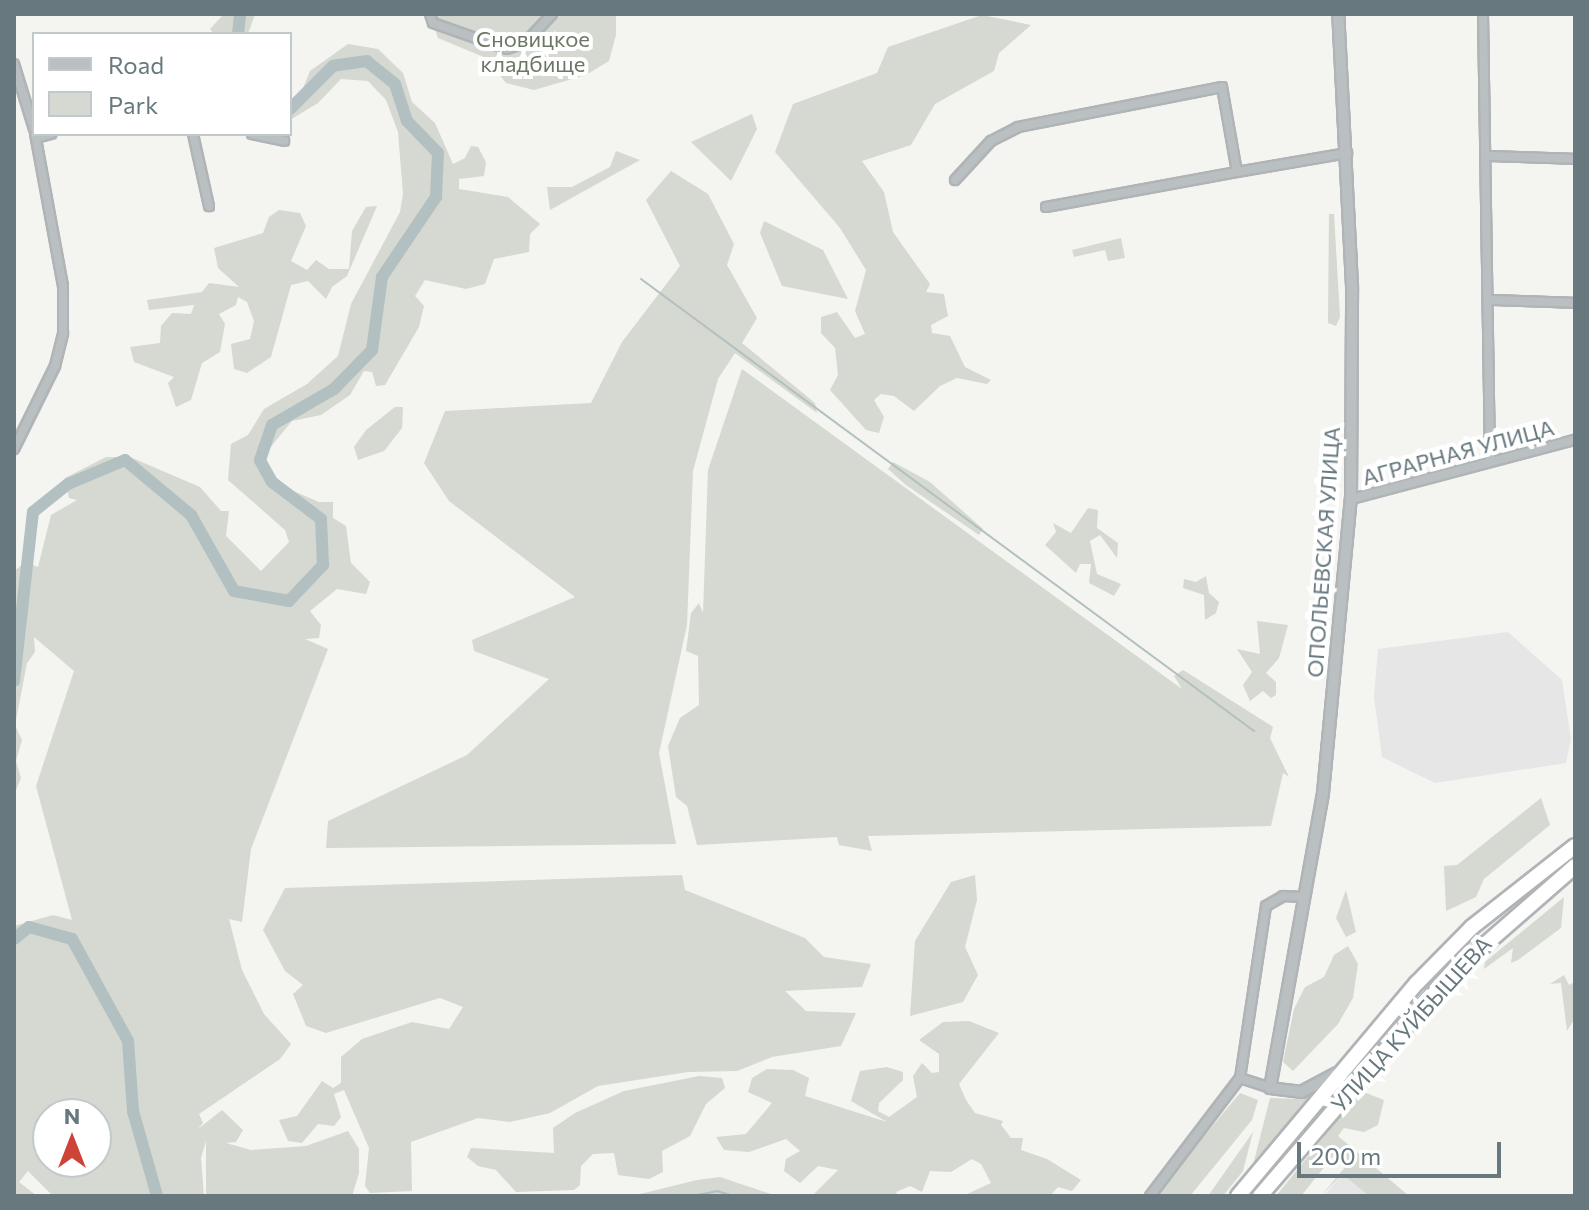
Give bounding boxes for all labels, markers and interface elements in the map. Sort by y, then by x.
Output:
park label: Сновицкое кладбище [476,25,590,76]
legend [32,32,292,136]
text: Road [108,50,164,79]
text: Park [108,90,158,119]
street label: АГРАРНАЯ УЛИЦА [1359,414,1557,490]
street label: ОПОЛЬЕВСКАЯ УЛИЦА [1301,426,1345,678]
street label: УЛИЦА КУЙБЫШЕВА [1325,931,1497,1117]
north arrow [32,1098,112,1178]
text: N [64,1102,80,1129]
scale bar [1301,1126,1505,1176]
text: 200 m [1311,1141,1381,1170]

